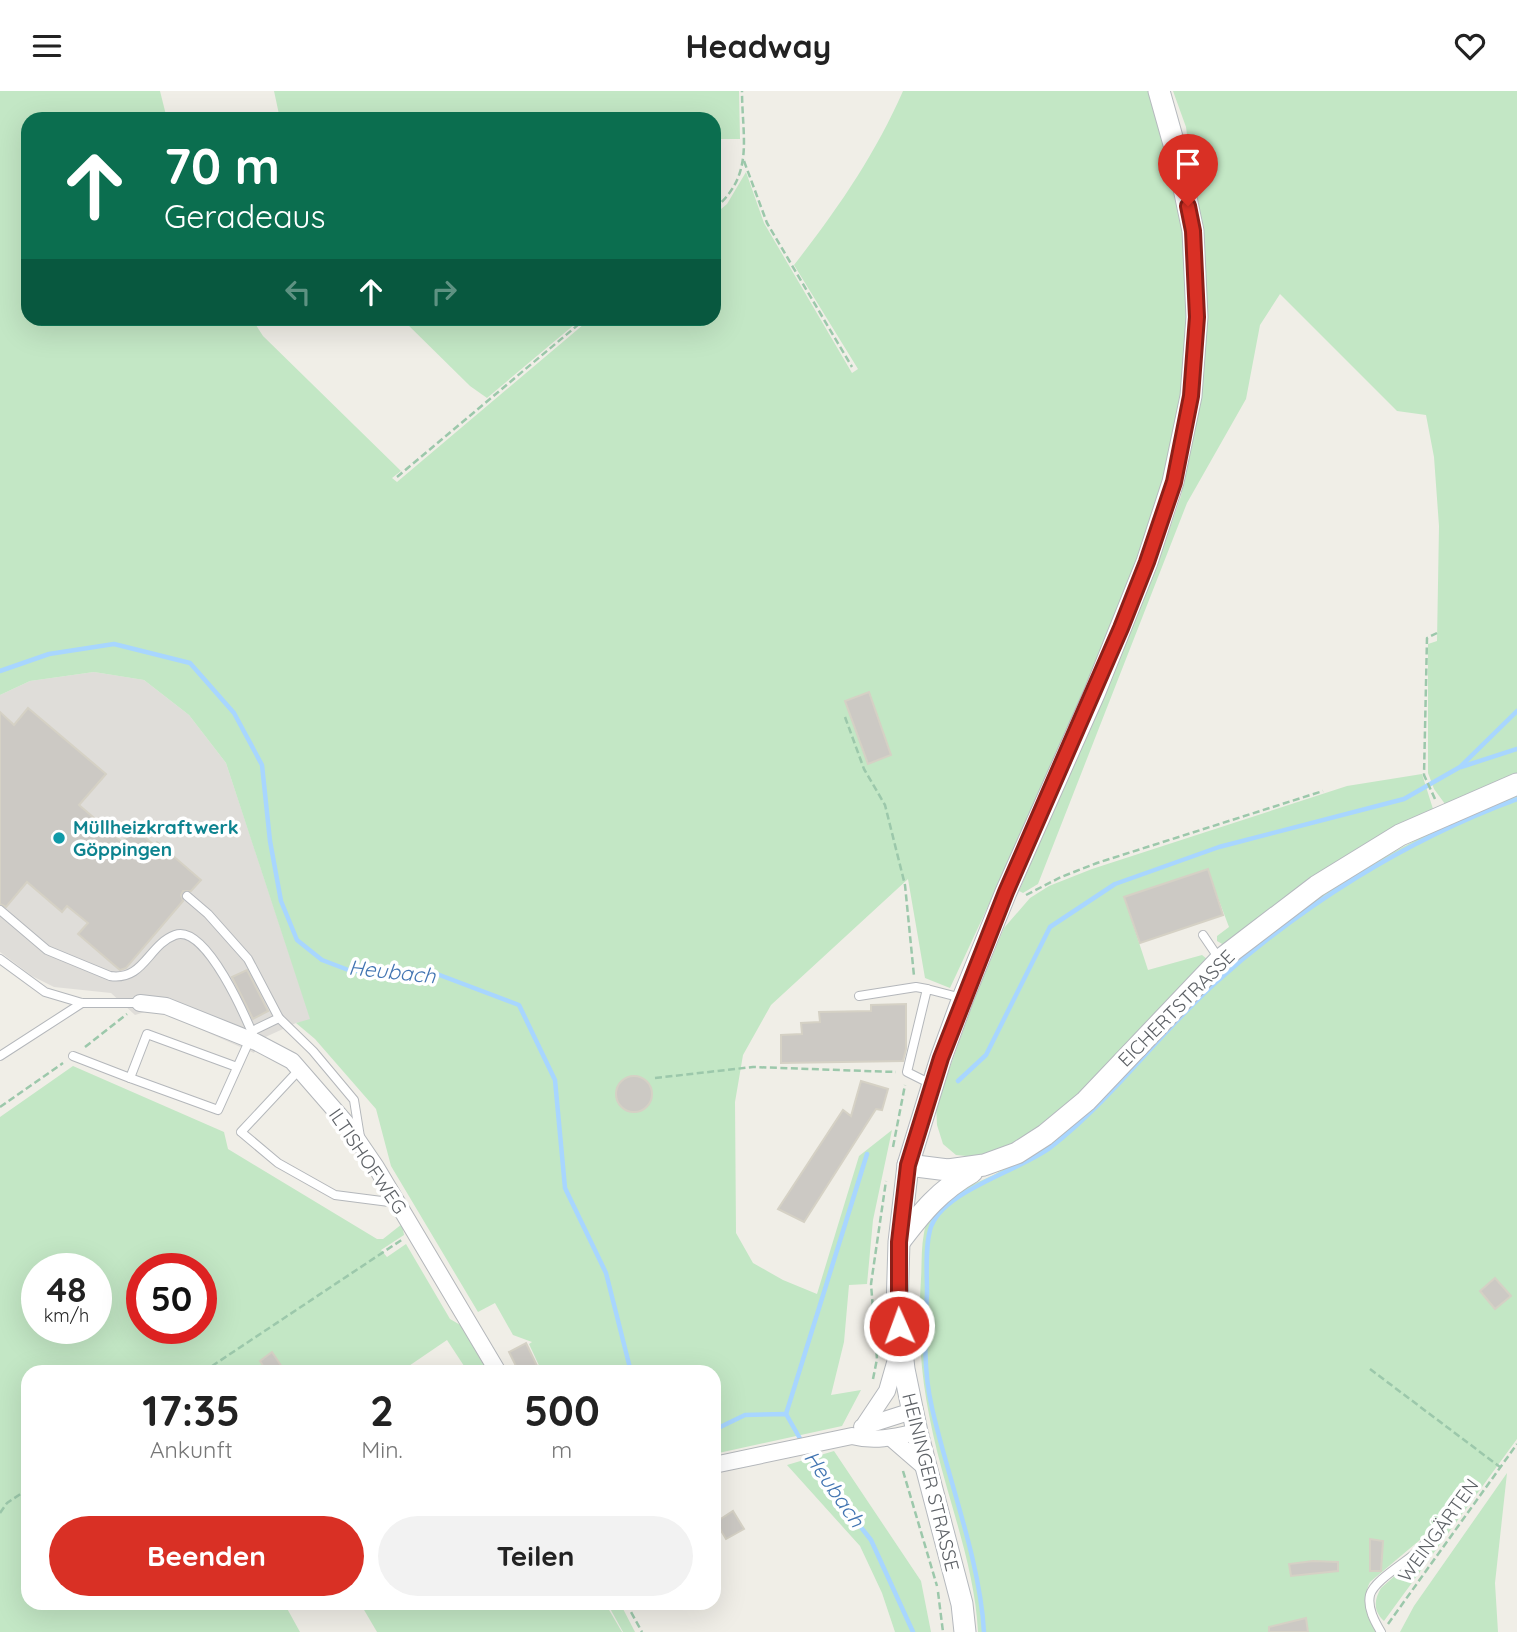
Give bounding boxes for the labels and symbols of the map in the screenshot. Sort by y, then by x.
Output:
pin [1158,134,1218,206]
place label: Müllheizkraftwerk Göppingen [73,815,239,861]
marker: Müllheizkraftwerk Göppingen [51,830,67,846]
street label: EICHERTSTRASSE [1112,944,1240,1072]
water label: Heubach [347,954,438,989]
street label: ILTISHOFWEG [324,1104,412,1218]
speed limit sign: 50 [126,1253,217,1344]
position arrow [862,1289,936,1363]
street label: HEININGER STRASSE [897,1390,965,1574]
water label: Heubach [799,1445,871,1532]
street label: WEINGÄRTEN [1393,1474,1483,1586]

